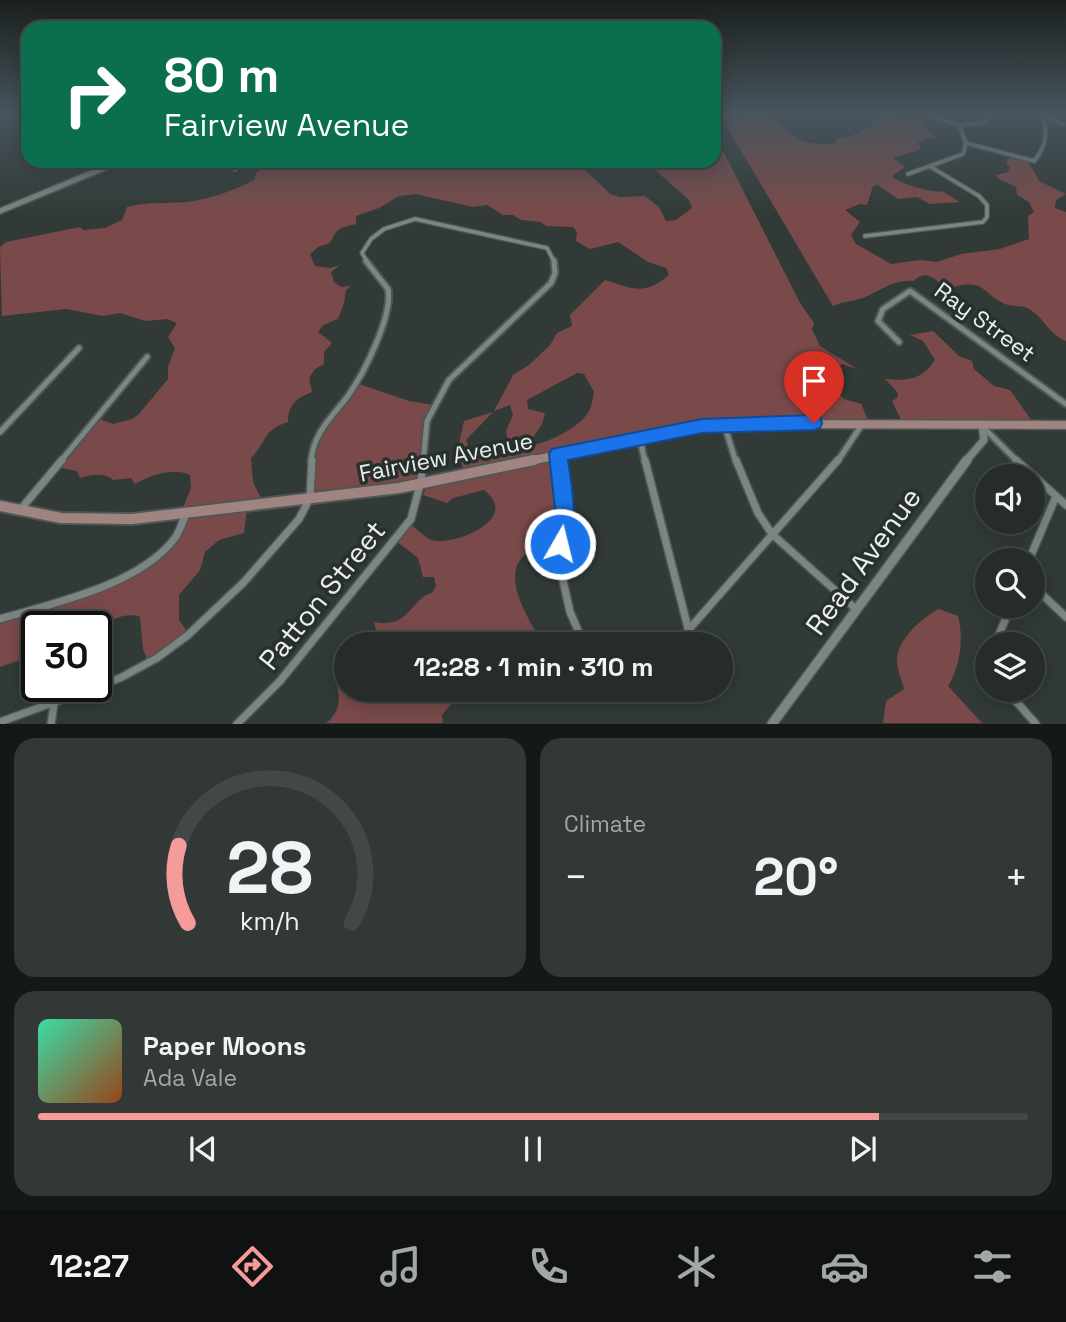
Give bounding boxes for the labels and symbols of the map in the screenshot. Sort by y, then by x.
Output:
street label: Ray Street [929,275,1041,369]
pin [784,351,844,423]
street label: Fairview Avenue [357,425,535,489]
street label: Read Avenue [797,480,929,642]
position arrow [523,507,597,581]
street label: Patton Street [251,513,393,677]
speed limit sign: 30 [21,611,112,702]

